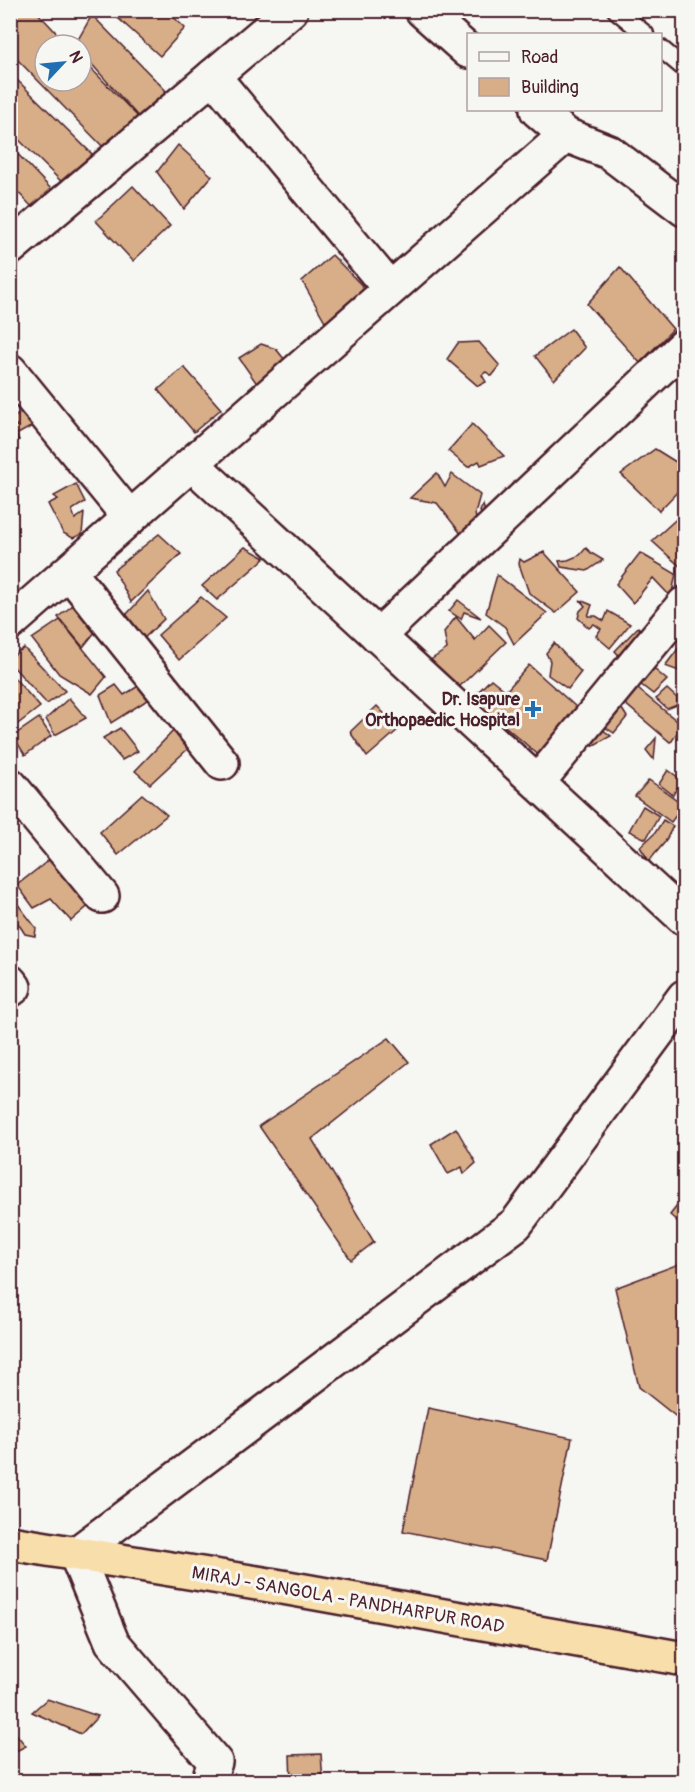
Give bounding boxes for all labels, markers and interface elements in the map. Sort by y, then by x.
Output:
north arrow [33,33,93,93]
legend [467,33,662,111]
text: Road [521,46,558,69]
text: N [64,48,87,66]
text: Building [521,76,579,99]
place label: Dr. Isapure Orthopaedic Hospital [365,688,521,732]
marker: Dr. Isapure Orthopaedic Hospital [524,700,542,718]
street label: MIRAJ - SANGOLA - PANDHARPUR ROAD [190,1561,506,1639]

